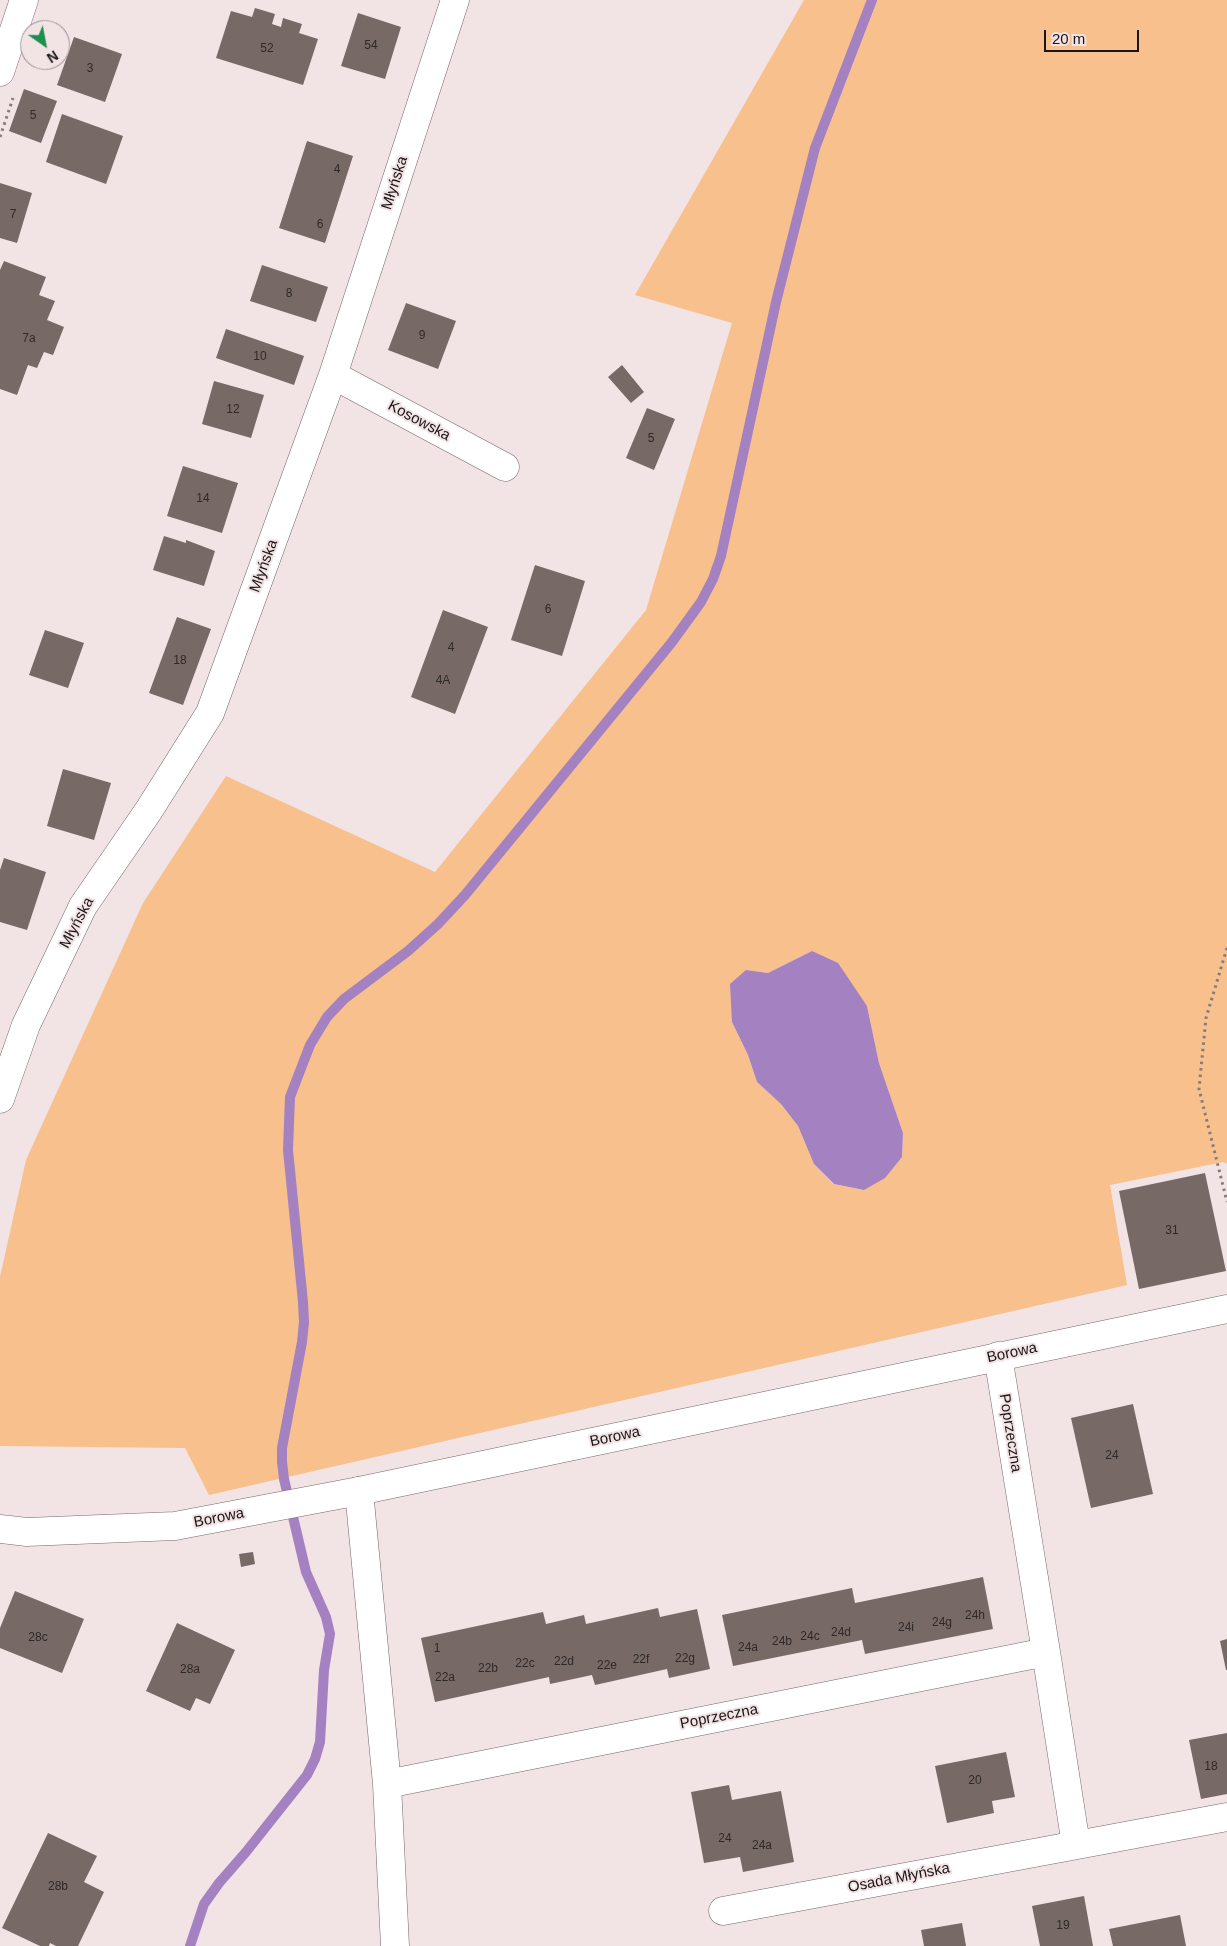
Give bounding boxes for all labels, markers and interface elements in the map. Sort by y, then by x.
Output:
north arrow [20,20,70,70]
scale bar [1047,20,1142,52]
text: 20 m [1052,30,1085,47]
house number: 54 [364,39,378,53]
house number: 52 [260,42,274,56]
text: N [44,47,61,66]
house number: 3 [87,62,93,76]
house number: 5 [30,109,36,123]
street label: Młyńska [378,154,412,212]
house number: 4 [334,163,340,177]
house number: 7 [10,208,16,222]
house number: 6 [317,218,323,232]
house number: 8 [286,287,292,301]
house number: 9 [419,329,425,343]
house number: 7a [22,332,36,346]
house number: 10 [253,350,267,364]
street label: Kosowska [385,397,453,445]
house number: 12 [226,403,240,417]
house number: 5 [648,432,654,446]
house number: 14 [196,492,210,506]
street label: Młyńska [246,537,282,595]
house number: 6 [545,603,551,617]
house number: 4 [448,641,454,655]
house number: 18 [173,654,187,668]
house number: 4A [436,674,450,688]
street label: Młyńska [56,894,98,952]
house number: 31 [1165,1224,1179,1238]
street label: Borowa [985,1339,1039,1367]
street label: Poprzeczna [995,1392,1025,1474]
street label: Borowa [588,1423,642,1451]
house number: 24 [1105,1449,1119,1463]
street label: Borowa [192,1504,246,1532]
house number: 24h [965,1609,985,1623]
house number: 24g [932,1616,952,1630]
house number: 24i [898,1621,914,1635]
house number: 24d [831,1626,851,1640]
house number: 24c [800,1630,820,1644]
house number: 28c [28,1631,48,1645]
house number: 24b [772,1635,792,1649]
house number: 24a [738,1641,758,1655]
house number: 1 [434,1642,440,1656]
house number: 22g [675,1652,695,1666]
house number: 22f [633,1653,649,1667]
house number: 22d [554,1655,574,1669]
house number: 22c [515,1657,535,1671]
house number: 22e [597,1659,617,1673]
house number: 22b [478,1662,498,1676]
house number: 28a [180,1663,200,1677]
house number: 22a [435,1671,455,1685]
street label: Poprzeczna [678,1701,760,1733]
house number: 18 [1204,1760,1218,1774]
house number: 20 [968,1774,982,1788]
house number: 24 [718,1832,732,1846]
house number: 24a [752,1839,772,1853]
street label: Osada Młyńska [847,1859,951,1897]
house number: 28b [48,1880,68,1894]
house number: 19 [1056,1919,1070,1933]

